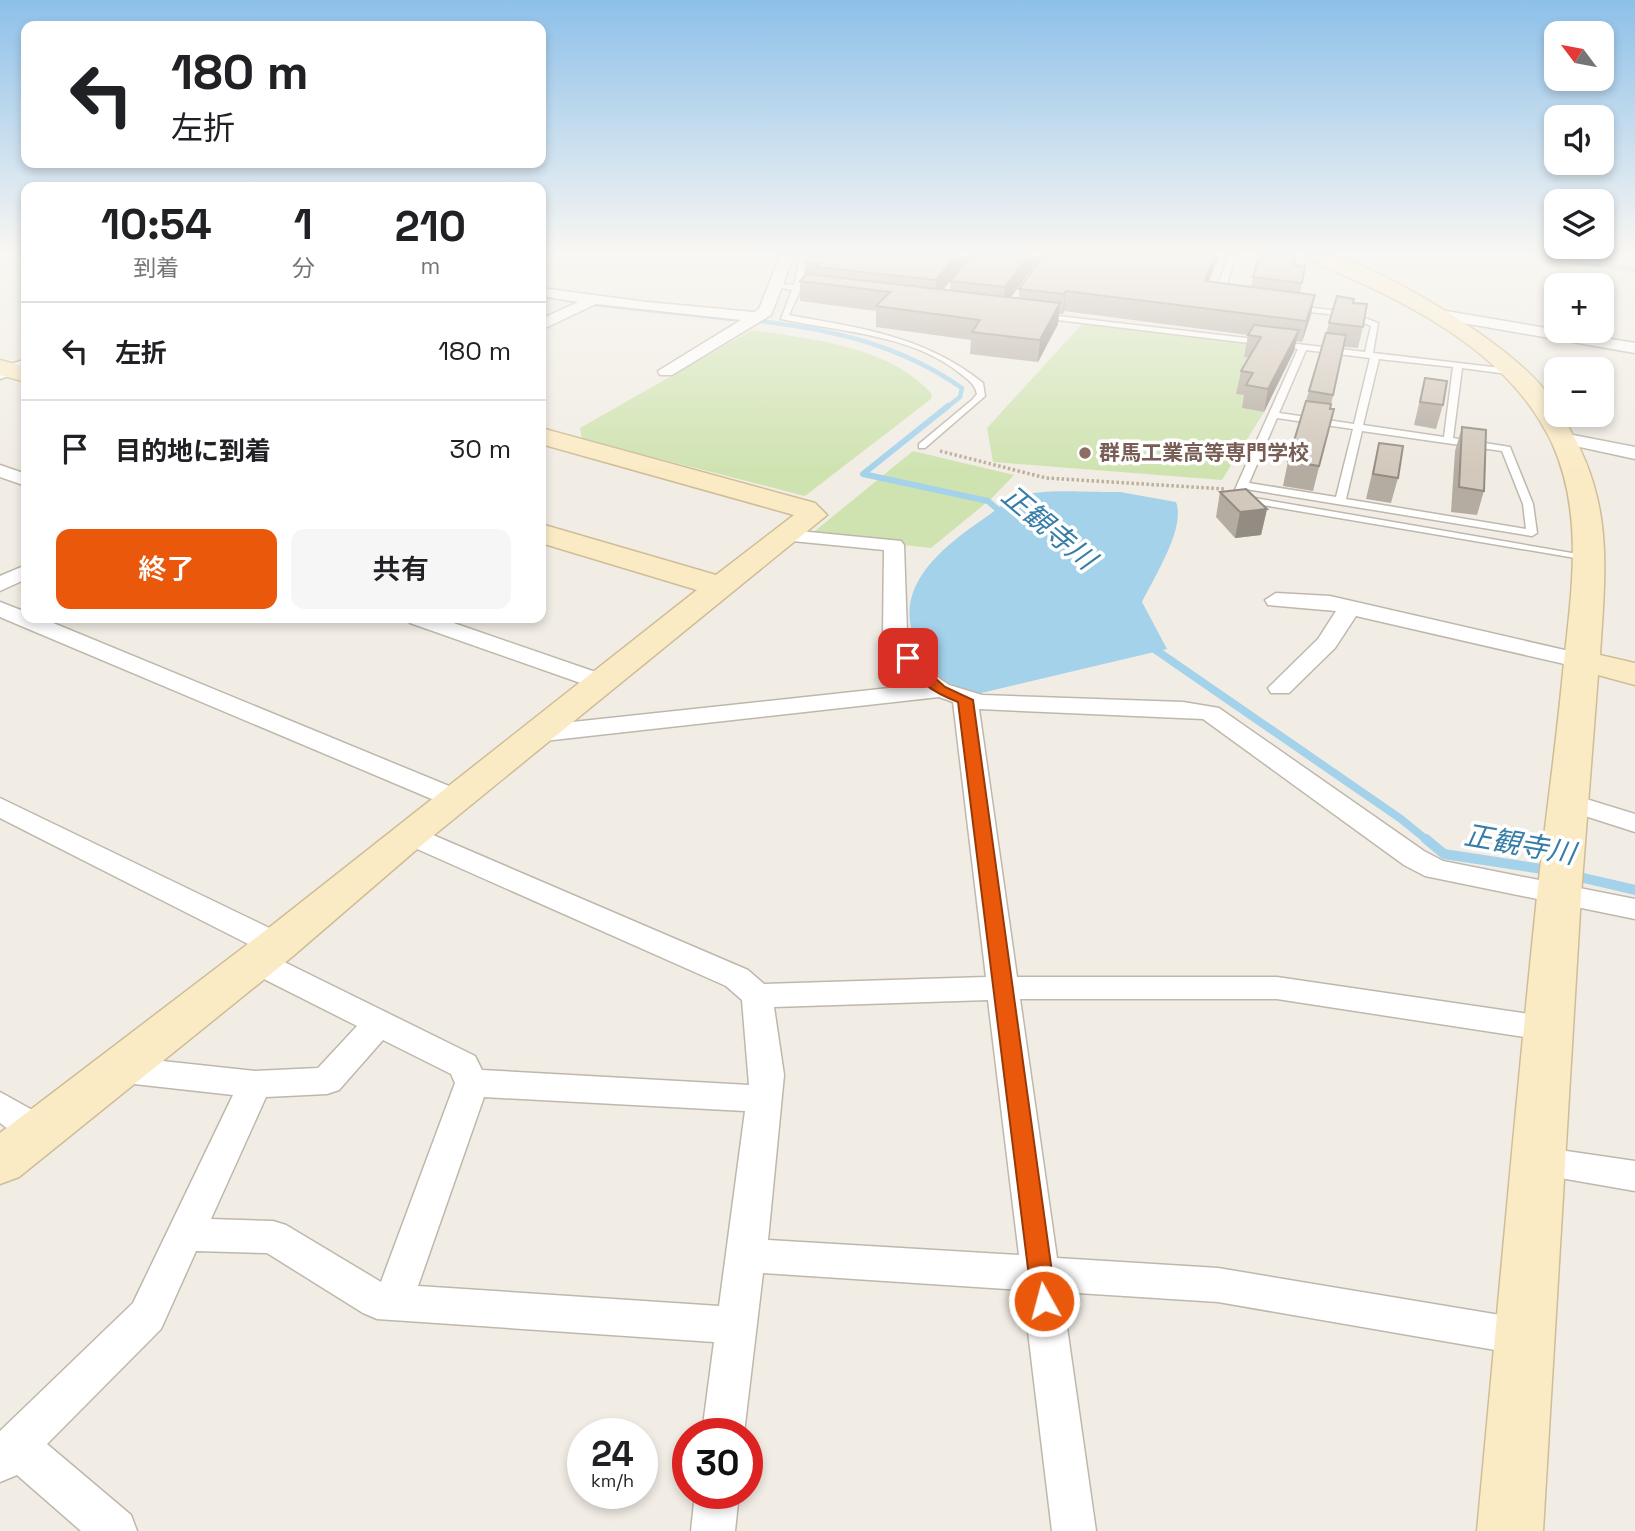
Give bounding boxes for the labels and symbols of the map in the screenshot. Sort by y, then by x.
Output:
north arrow [1544,21,1614,91]
place label: 群馬工業高等専門学校 [1099,439,1309,466]
marker: 群馬工業高等専門学校 [1077,445,1093,461]
water label: 正観寺川 [995,477,1106,579]
pin [878,628,938,688]
water label: 正観寺川 [1462,817,1581,872]
position arrow [1007,1264,1081,1338]
speed limit sign: 30 [672,1418,763,1509]

